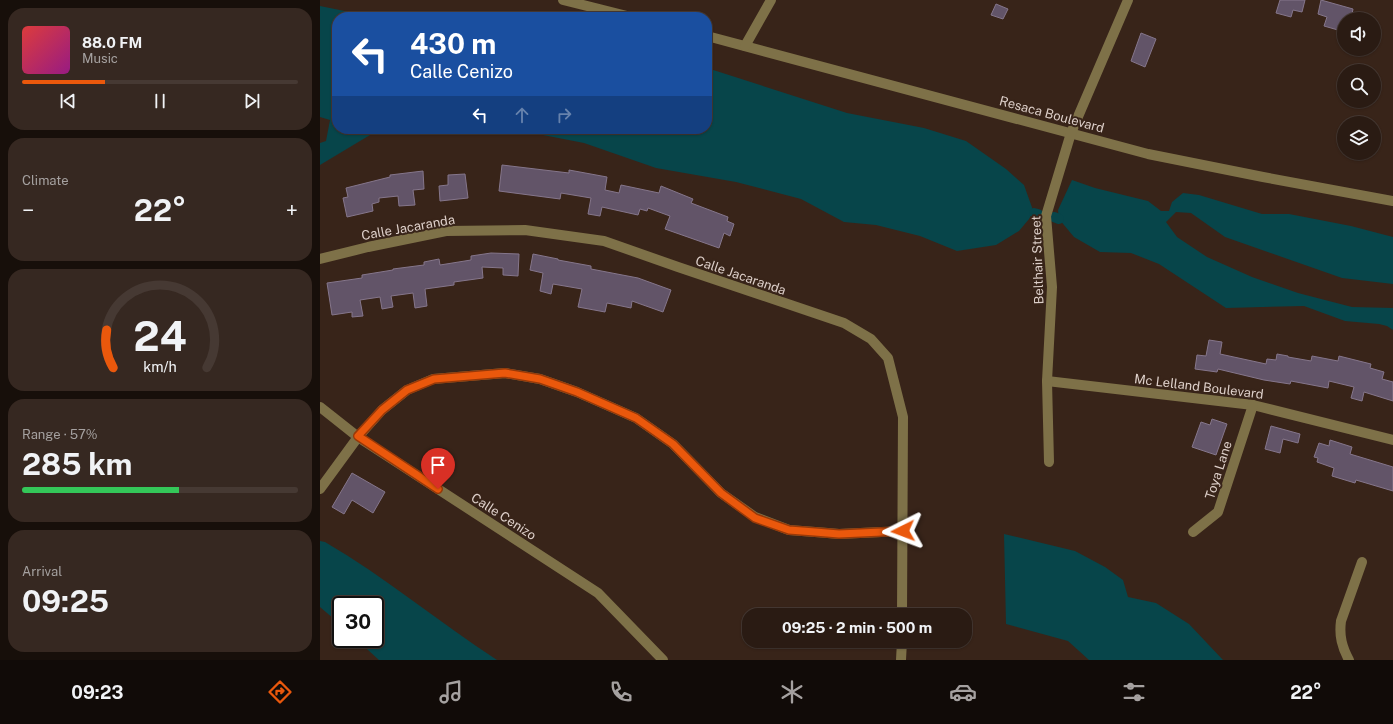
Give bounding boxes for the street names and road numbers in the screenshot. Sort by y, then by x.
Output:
street label: Resaca Boulevard [998,93,1106,136]
street label: Calle Jacaranda [360,212,456,243]
street label: Belthair Street [1028,215,1047,305]
street label: Calle Jacaranda [694,253,788,298]
street label: Mc Lelland Boulevard [1133,371,1265,402]
street label: Toya Lane [1202,439,1235,501]
street label: Calle Cenizo [468,490,539,543]

